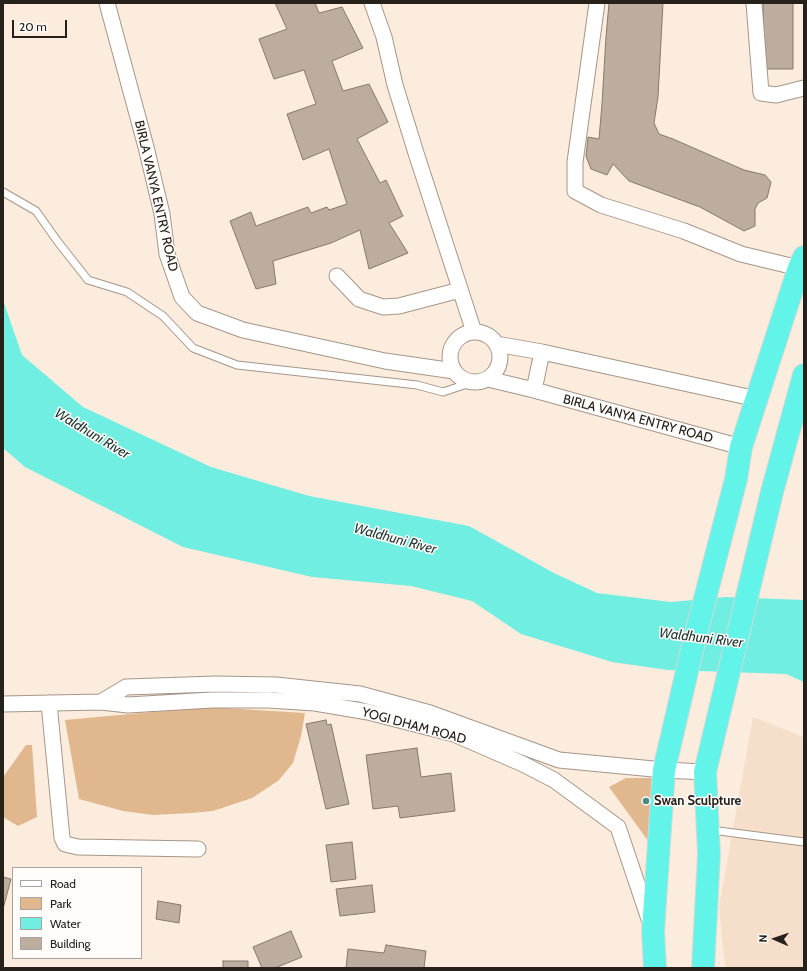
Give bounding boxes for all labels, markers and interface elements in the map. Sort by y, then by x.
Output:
scale bar [14,12,69,38]
text: 20 m [19,19,47,34]
street label: BIRLA VANYA ENTRY ROAD [131,119,181,273]
street label: BIRLA VANYA ENTRY ROAD [561,391,715,447]
water label: Waldhuni River [51,405,133,463]
water label: Waldhuni River [352,520,438,558]
water label: Waldhuni River [658,625,744,651]
street label: YOGI DHAM ROAD [360,705,468,747]
place label: Swan Sculpture [654,793,741,809]
marker: Swan Sculpture [641,796,651,806]
legend [12,867,142,959]
text: Road [50,876,76,891]
text: Park [50,896,72,911]
text: Water [50,916,80,931]
north arrow [755,919,795,959]
text: N [756,934,770,943]
text: Building [50,936,91,951]

